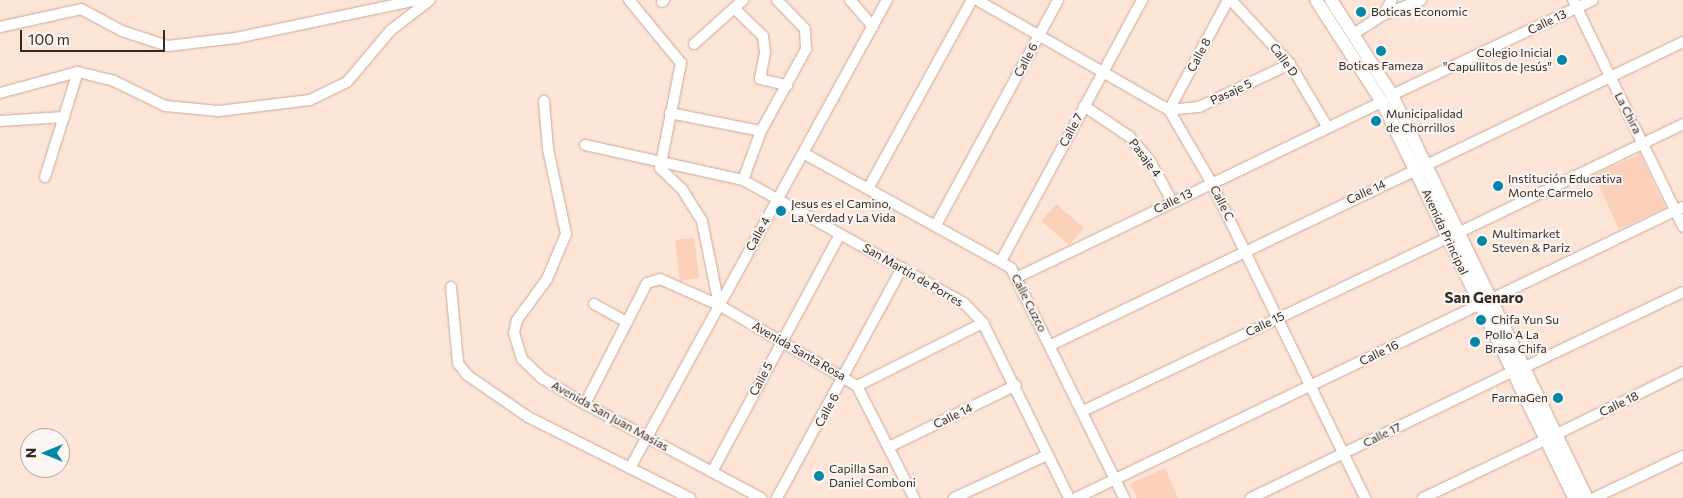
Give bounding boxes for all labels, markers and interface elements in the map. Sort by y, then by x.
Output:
place label: Boticas Economic [1371,5,1468,19]
marker: Boticas Economic [1355,6,1367,18]
street label: Calle 13 [1525,6,1569,38]
scale bar [22,20,168,52]
text: 100 m [28,30,70,48]
street label: Calle 8 [1184,36,1214,74]
street label: Calle D [1267,40,1301,80]
street label: Calle 6 [1011,41,1041,79]
marker: Boticas Fameza [1375,45,1387,57]
place label: Colegio Inicial "Capullitos de Jesús" [1443,46,1552,74]
marker: Colegio Inicial "Capullitos de Jesús" [1556,54,1568,66]
place label: Boticas Fameza [1339,59,1423,73]
street label: Pasaje 5 [1208,76,1254,108]
street label: La Chira [1611,90,1645,136]
place label: Municipalidad de Chorrillos [1386,107,1463,135]
street label: Calle 7 [1056,111,1086,149]
marker: Municipalidad de Chorrillos [1370,115,1382,127]
street label: Pasaje 4 [1126,136,1164,180]
place label: Institución Educativa Monte Carmelo [1508,172,1622,200]
street label: Calle 14 [1344,177,1388,207]
marker: Institución Educativa Monte Carmelo [1492,180,1504,192]
street label: Calle C [1207,183,1237,223]
street label: Calle 13 [1151,185,1195,217]
street label: Avenida Principal [1419,187,1471,277]
place label: Jesus es el Camino, La Verdad y La Vida [791,197,896,225]
marker: Jesus es el Camino, La Verdad y La Vida [775,205,787,217]
street label: Calle 4 [743,215,773,253]
place label: Multimarket Steven & Pariz [1492,227,1570,255]
marker: Multimarket Steven & Pariz [1476,235,1488,247]
street label: San Martín de Porres [860,240,966,310]
street label: Calle Cuzco [1008,272,1050,334]
district label: San Genaro [1445,289,1523,307]
street label: Calle 15 [1243,308,1287,340]
place label: Chifa Yun Su [1491,313,1559,327]
marker: Chifa Yun Su [1475,314,1487,326]
street label: Avenida Santa Rosa [750,318,848,384]
place label: Pollo A La Brasa Chifa [1485,328,1547,356]
marker: Pollo A La Brasa Chifa [1469,336,1481,348]
street label: Calle 16 [1357,337,1401,369]
street label: Calle 5 [746,360,776,398]
street label: Avenida San Juan Masías [549,378,671,454]
street label: Calle 18 [1597,388,1641,420]
street label: Calle 6 [812,391,842,429]
place label: FarmaGen [1492,391,1548,405]
marker: FarmaGen [1552,392,1564,404]
street label: Calle 14 [931,400,975,432]
street label: Calle 17 [1361,420,1403,450]
north arrow [20,428,70,478]
text: N [22,448,39,458]
place label: Capilla San Daniel Comboni [829,462,916,490]
marker: Capilla San Daniel Comboni [813,470,825,482]

